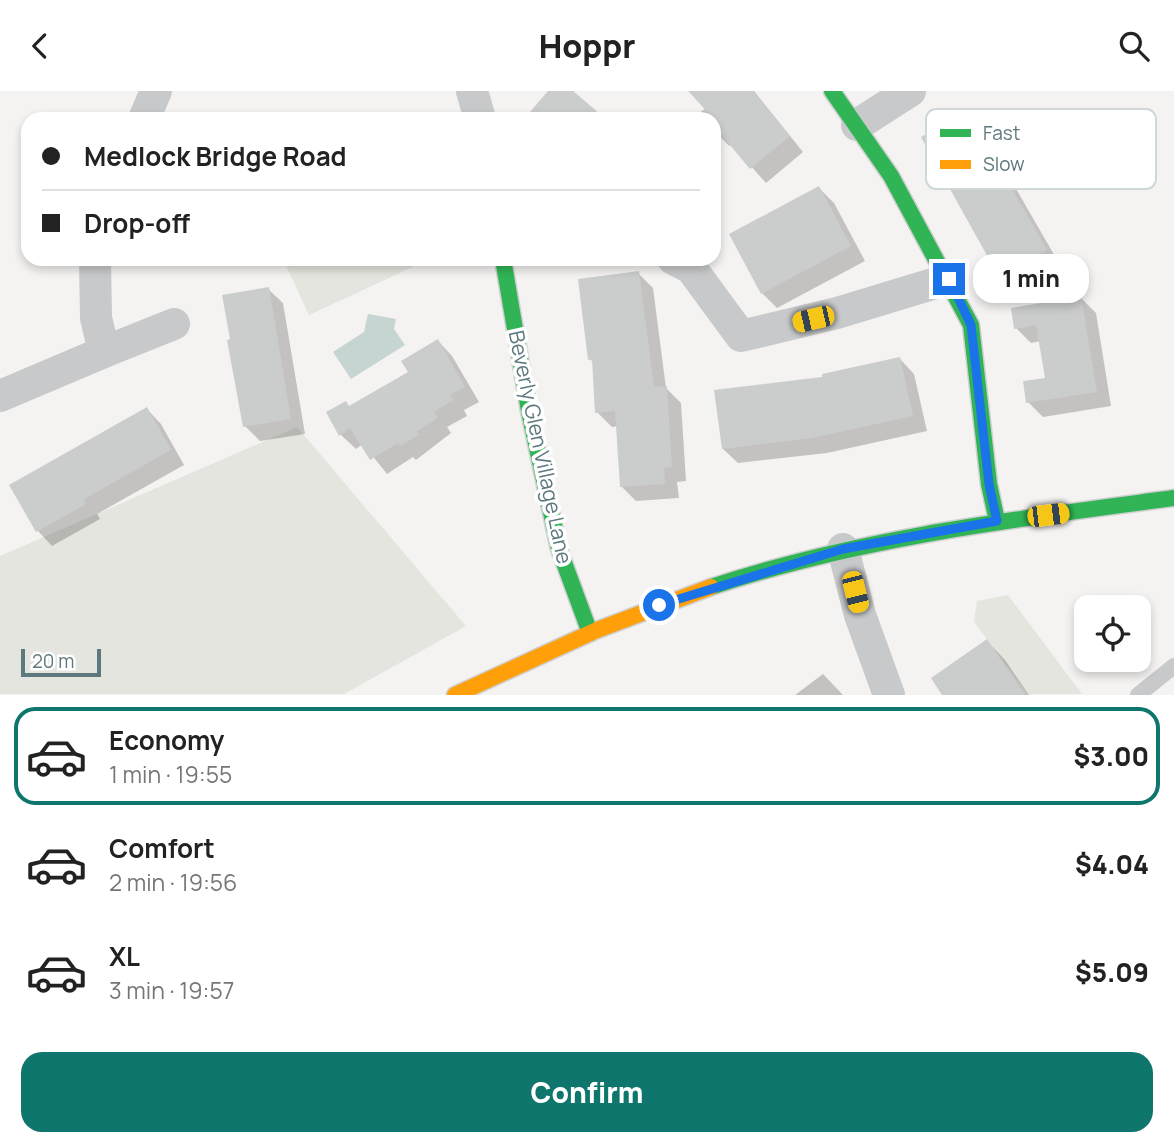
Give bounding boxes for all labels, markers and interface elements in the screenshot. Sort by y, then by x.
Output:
text: Hoppr [539,24,635,68]
icon: back [21,27,59,65]
icon: search [1115,27,1153,65]
legend [926,109,1156,189]
text: Fast [983,120,1020,146]
text: Medlock Bridge Road [84,138,347,174]
text: Slow [983,151,1025,177]
text: Drop-off [84,205,190,241]
callout: 1 min [974,255,1089,303]
text: 1 min [1002,262,1060,294]
route end [933,263,965,295]
car [791,304,836,334]
street label: Beverly Glen Village Lane [503,328,579,566]
car [1026,502,1071,528]
car [840,569,871,615]
route start [643,589,675,621]
map controls [1074,595,1151,672]
button: locate [1074,595,1151,672]
scale bar [21,645,102,677]
text: 20 m [32,648,74,674]
text: Economy [109,722,224,758]
icon: car [25,725,88,788]
text: $3.00 [1074,738,1149,774]
text: 1 min · 19:55 [109,758,232,790]
text: Comfort [109,830,215,866]
icon: car [25,833,88,896]
text: $4.04 [1075,846,1149,882]
text: 2 min · 19:56 [109,866,237,898]
text: XL [109,938,140,974]
icon: car [25,941,88,1004]
text: $5.09 [1075,954,1149,990]
text: 3 min · 19:57 [109,974,234,1006]
button: Confirm [21,1052,1153,1132]

